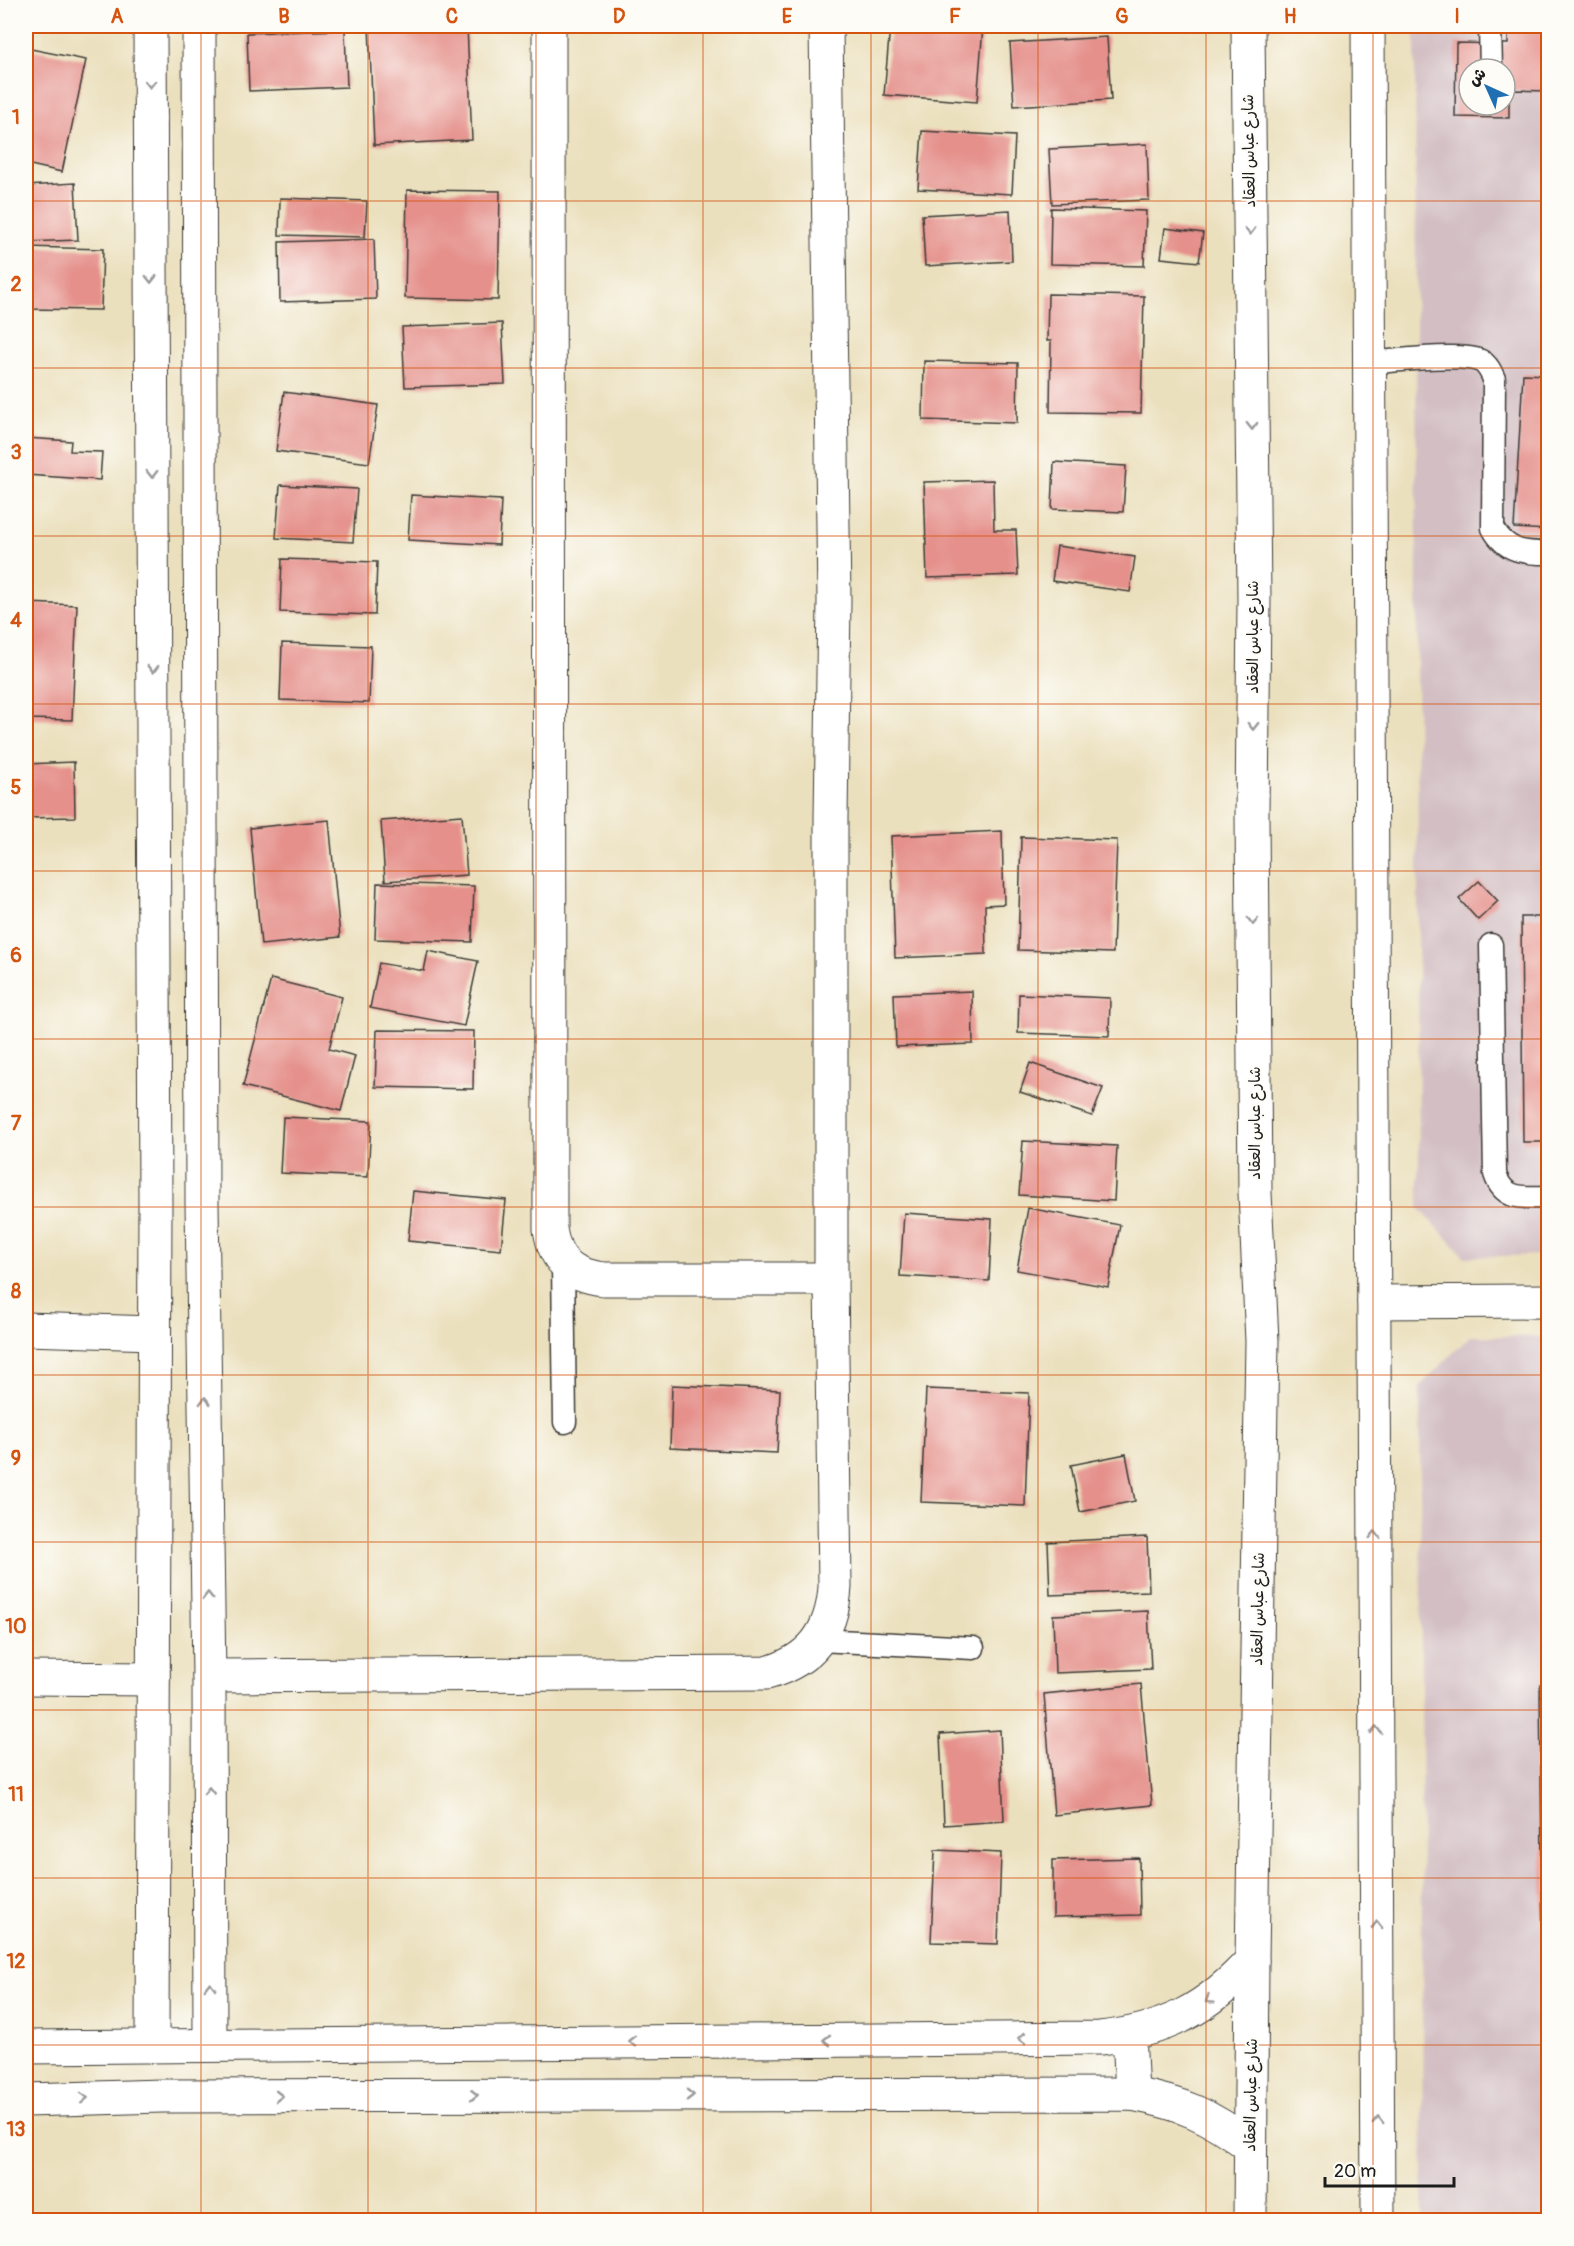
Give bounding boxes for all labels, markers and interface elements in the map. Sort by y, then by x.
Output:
text: A [111,4,124,29]
text: B [278,4,290,29]
text: C [446,4,458,29]
text: D [613,4,626,29]
text: E [782,4,793,29]
text: F [949,4,961,29]
text: G [1115,4,1129,29]
text: H [1284,4,1297,29]
text: I [1454,4,1460,29]
north arrow [1457,57,1517,117]
text: ش [1464,64,1490,90]
one-way arrow [144,79,156,88]
street label: شارع عباس العقاد [1238,94,1261,208]
text: 1 [12,105,20,130]
one-way arrow [1244,226,1256,235]
text: 2 [10,272,22,297]
one-way arrow [145,274,157,283]
one-way arrow [1246,421,1258,430]
text: 3 [10,440,22,465]
one-way arrow [146,469,158,478]
street label: شارع عباس العقاد [1243,580,1264,694]
text: 4 [10,608,22,633]
one-way arrow [146,664,159,673]
one-way arrow [1247,721,1259,730]
text: 5 [11,775,22,800]
one-way arrow [1247,916,1259,925]
text: 6 [10,943,22,968]
street label: شارع عباس العقاد [1245,1066,1266,1180]
text: 7 [11,1111,22,1136]
text: 8 [11,1279,21,1304]
one-way arrow [199,1396,211,1405]
text: 9 [11,1446,21,1471]
one-way arrow [1369,1531,1381,1540]
street label: شارع عباس العقاد [1247,1552,1270,1666]
one-way arrow [202,1591,214,1600]
text: 10 [5,1614,27,1639]
one-way arrow [1370,1726,1382,1735]
text: 11 [8,1782,24,1807]
one-way arrow [203,1786,215,1795]
one-way arrow [1371,1921,1383,1930]
text: 12 [7,1949,26,1974]
one-way arrow [204,1981,216,1990]
one-way arrow [1205,1993,1216,2004]
one-way arrow [1018,2032,1027,2044]
one-way arrow [823,2033,832,2046]
one-way arrow [628,2035,637,2047]
street label: شارع عباس العقاد [1240,2038,1263,2152]
one-way arrow [469,2089,478,2101]
one-way arrow [685,2089,694,2101]
one-way arrow [274,2090,283,2102]
one-way arrow [79,2092,88,2105]
one-way arrow [1372,2116,1384,2125]
text: 13 [7,2117,25,2142]
scale bar [1325,2150,1454,2188]
text: 20 m [1334,2160,1376,2183]

